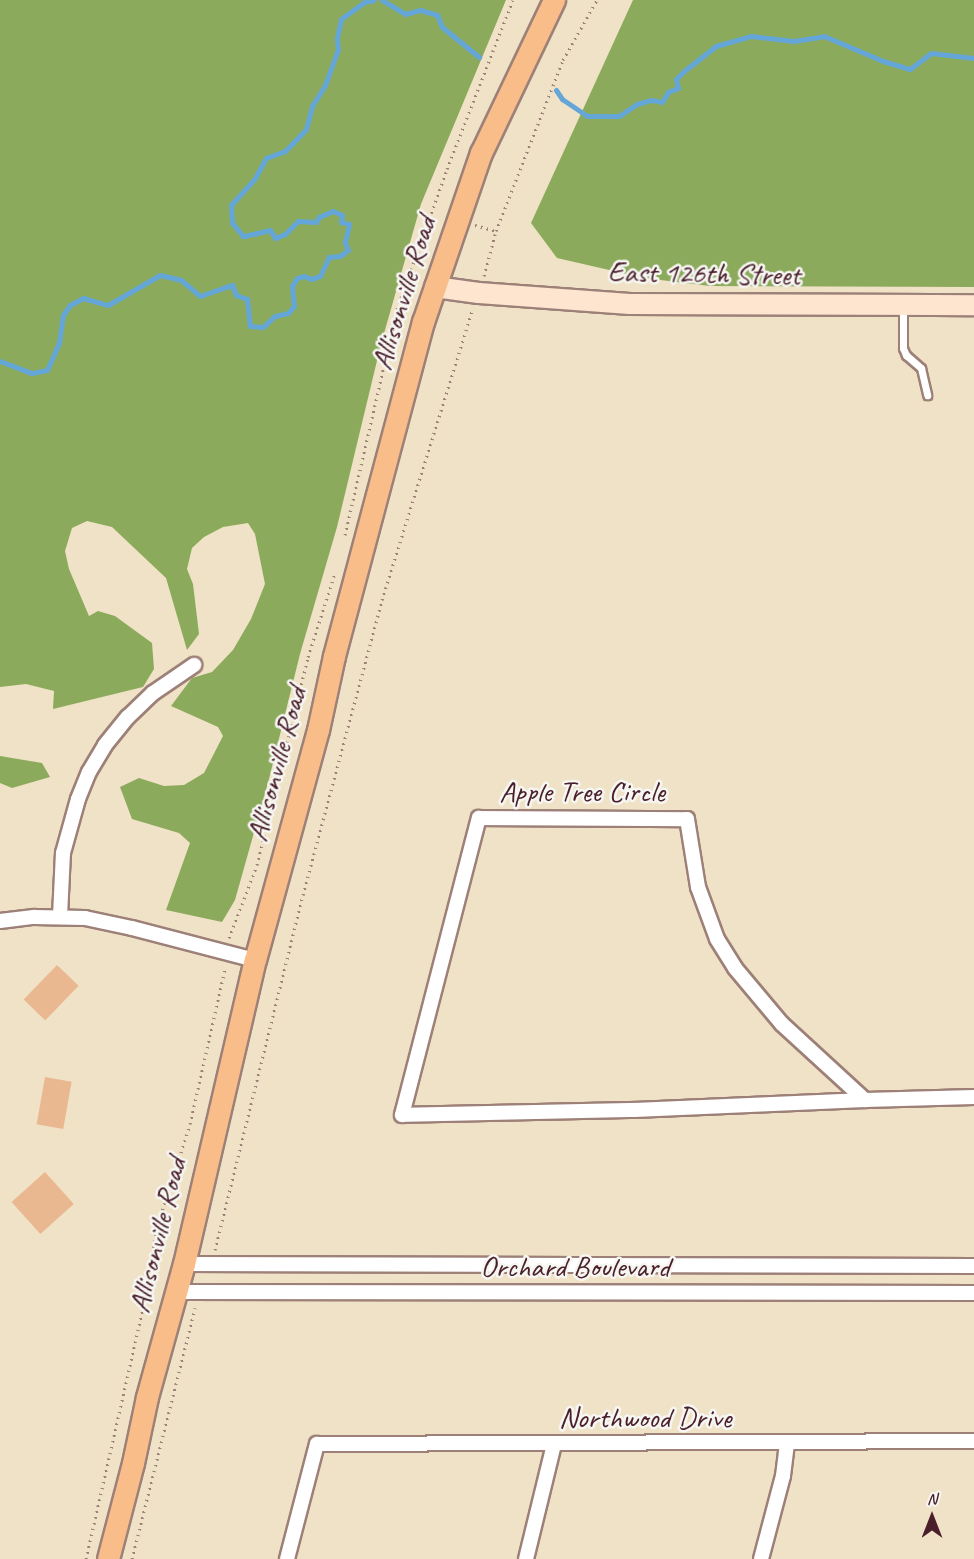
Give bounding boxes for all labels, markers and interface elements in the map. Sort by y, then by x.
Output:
street label: Allisonville Road [363,212,443,374]
street label: East 126th Street [607,253,801,293]
street label: Allisonville Road [238,683,314,845]
street label: Apple Tree Circle [500,773,664,809]
street label: Allisonville Road [120,1154,194,1316]
street label: Orchard Boulevard [480,1248,670,1284]
street label: Northwood Drive [559,1399,731,1435]
north arrow [902,1487,962,1547]
text: N [927,1489,937,1509]

